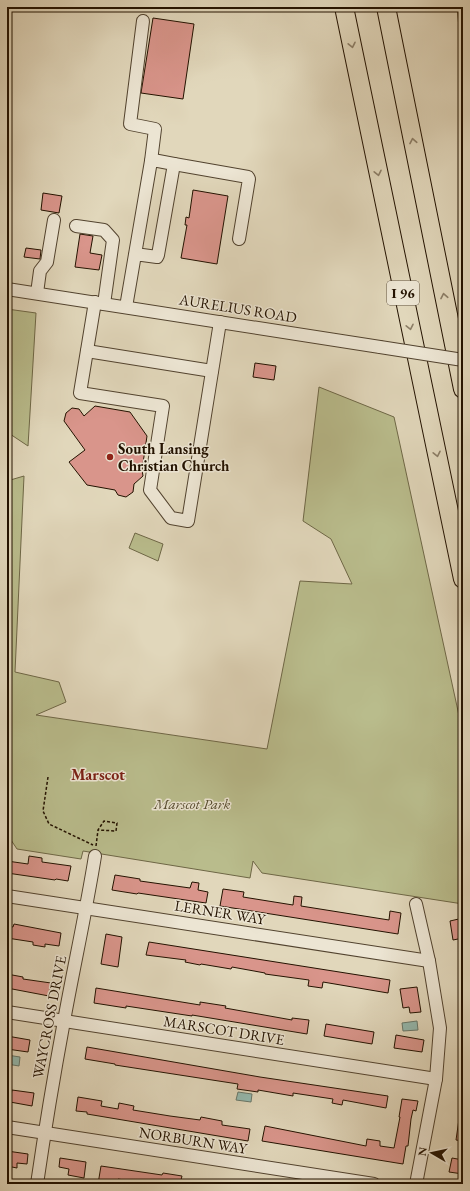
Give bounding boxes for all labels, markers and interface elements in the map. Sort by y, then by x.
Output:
one-way arrow [347,42,355,48]
one-way arrow [409,138,418,144]
one-way arrow [374,169,382,176]
road number: I 96 [387,281,419,305]
street label: AURELIUS ROAD [177,289,298,327]
one-way arrow [440,293,448,299]
one-way arrow [406,324,414,330]
place label: South Lansing Christian Church [118,439,230,475]
one-way arrow [432,451,440,458]
marker: South Lansing Christian Church [105,452,115,462]
district label: Marscot [71,764,125,785]
park label: Marscot Park [153,794,231,813]
street label: LERNER WAY [173,895,268,929]
street label: WAYCROSS DRIVE [28,953,70,1080]
street label: MARSCOT DRIVE [162,1011,286,1049]
street label: NORBURN WAY [138,1122,250,1158]
north arrow [412,1133,452,1173]
text: N [415,1146,430,1157]

